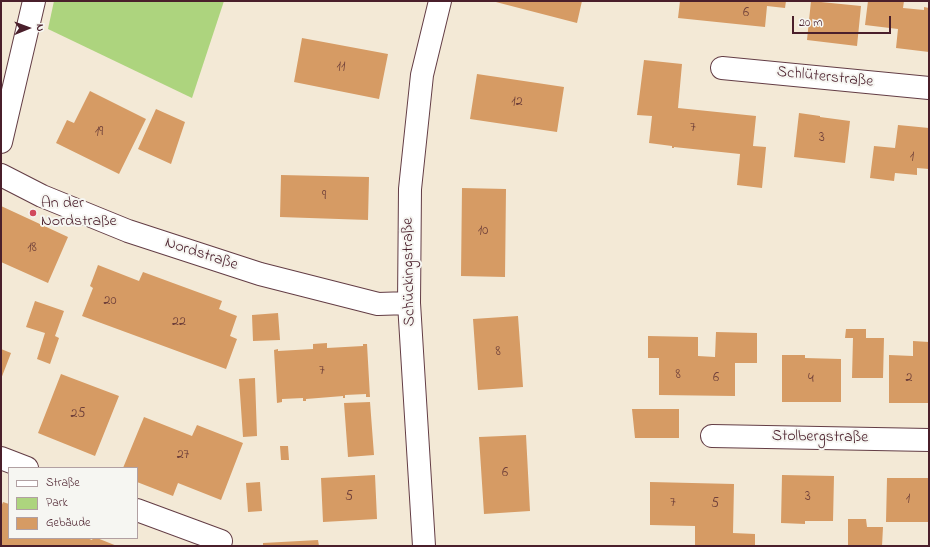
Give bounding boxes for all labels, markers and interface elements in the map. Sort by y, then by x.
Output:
house number: 6 [743,6,749,22]
north arrow [8,8,48,48]
scale bar [794,8,893,34]
text: 20 m [799,14,822,32]
text: N [32,24,48,32]
house number: 11 [337,60,345,76]
street label: Schlüterstraße [776,63,874,93]
house number: 12 [511,95,523,111]
house number: 7 [690,121,696,137]
house number: 19 [95,125,103,141]
house number: 3 [819,131,825,147]
house number: 1 [910,150,914,166]
house number: 9 [322,189,326,205]
place label: An der Nordstraße [41,194,117,232]
marker: An der Nordstraße [28,208,38,218]
street label: Schückingstraße [399,217,421,327]
house number: 10 [478,224,488,240]
street label: Nordstraße [162,234,240,276]
house number: 18 [27,241,37,257]
house number: 20 [103,294,117,310]
house number: 22 [172,315,186,331]
house number: 8 [495,345,501,361]
house number: 7 [319,364,325,380]
house number: 8 [675,368,681,384]
house number: 6 [713,371,719,387]
house number: 2 [906,371,912,387]
house number: 4 [808,372,814,388]
house number: 25 [71,407,85,423]
street label: Stolbergstraße [772,428,868,448]
house number: 27 [177,448,189,464]
house number: 6 [502,466,508,482]
legend [8,467,138,539]
text: Straße [46,474,80,492]
house number: 5 [345,490,353,506]
house number: 3 [805,490,811,506]
house number: 1 [906,492,910,508]
text: Park [46,494,68,512]
house number: 7 [670,496,676,512]
house number: 5 [711,497,719,513]
text: Gebäude [46,514,90,532]

